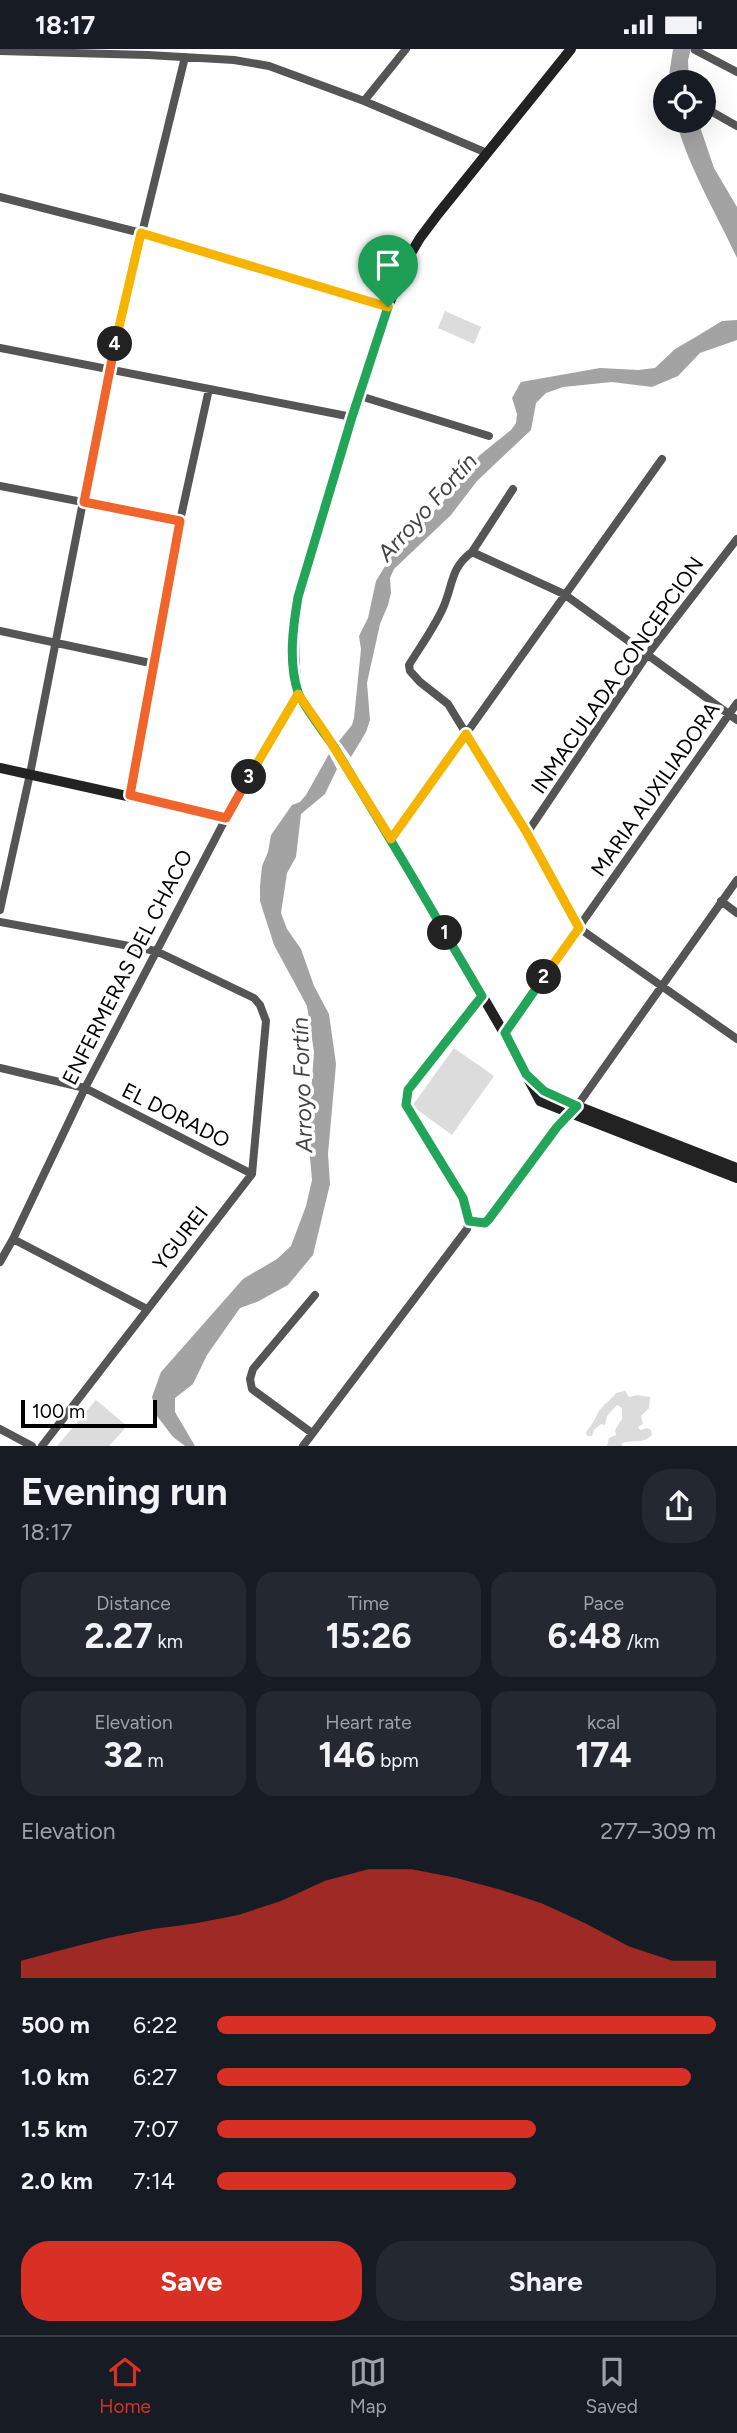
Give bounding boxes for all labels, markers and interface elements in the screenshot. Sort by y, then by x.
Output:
text: 18:17 [35,9,95,41]
map controls [653,70,716,133]
button: locate [653,70,716,133]
pin [358,235,418,307]
icon: arrive [369,246,407,284]
pin: 4 [97,327,132,361]
text: 4 [108,332,121,355]
water label: Arroyo Fortín [370,447,483,568]
street label: INMACULADA CONCEPCION [526,552,708,798]
street label: MARIA AUXILIADORA [585,697,725,881]
pin: 3 [232,759,266,795]
text: 3 [243,765,254,788]
street label: ENFERMERAS DEL CHACO [57,845,197,1089]
pin: 1 [428,915,462,951]
text: 1 [440,921,449,944]
pin: 2 [526,960,562,995]
text: 2 [538,965,549,988]
water label: Arroyo Fortín [286,1016,318,1154]
street label: EL DORADO [118,1077,234,1153]
street label: YGUREI [147,1201,213,1275]
scale bar [21,1397,158,1429]
text: 100 m [32,1400,85,1423]
text: Evening run [21,1469,228,1515]
button: share [642,1469,716,1543]
text: 18:17 [21,1518,72,1546]
text: Distance [96,1592,171,1615]
text: Time [348,1592,389,1615]
text: Pace [583,1592,624,1615]
text: 2.27 [84,1615,153,1657]
text: 15:26 [325,1615,412,1657]
text: 6:48 [548,1615,622,1657]
text: km [153,1630,183,1653]
text: /km [622,1630,659,1653]
text: Elevation [94,1711,173,1734]
text: Heart rate [325,1711,412,1734]
text: kcal [587,1711,620,1734]
text: 32 [103,1734,143,1776]
text: 146 [318,1734,376,1776]
text: 174 [575,1734,632,1776]
text: m [143,1749,164,1772]
text: bpm [376,1749,419,1772]
text: Elevation [21,1817,116,1845]
text: 277–309 m [600,1817,716,1845]
text: 500 m [21,2011,90,2039]
text: 6:22 [133,2011,178,2039]
text: 1.0 km [21,2063,89,2091]
text: 6:27 [133,2063,177,2091]
text: 1.5 km [21,2115,88,2143]
text: 7:07 [133,2115,178,2143]
text: 2.0 km [21,2167,93,2195]
text: 7:14 [133,2167,175,2195]
button: Save [21,2241,362,2321]
button: Share [376,2241,716,2321]
tab: Home [99,2353,151,2418]
tab: Map [349,2353,387,2418]
tab: Saved [585,2353,638,2418]

